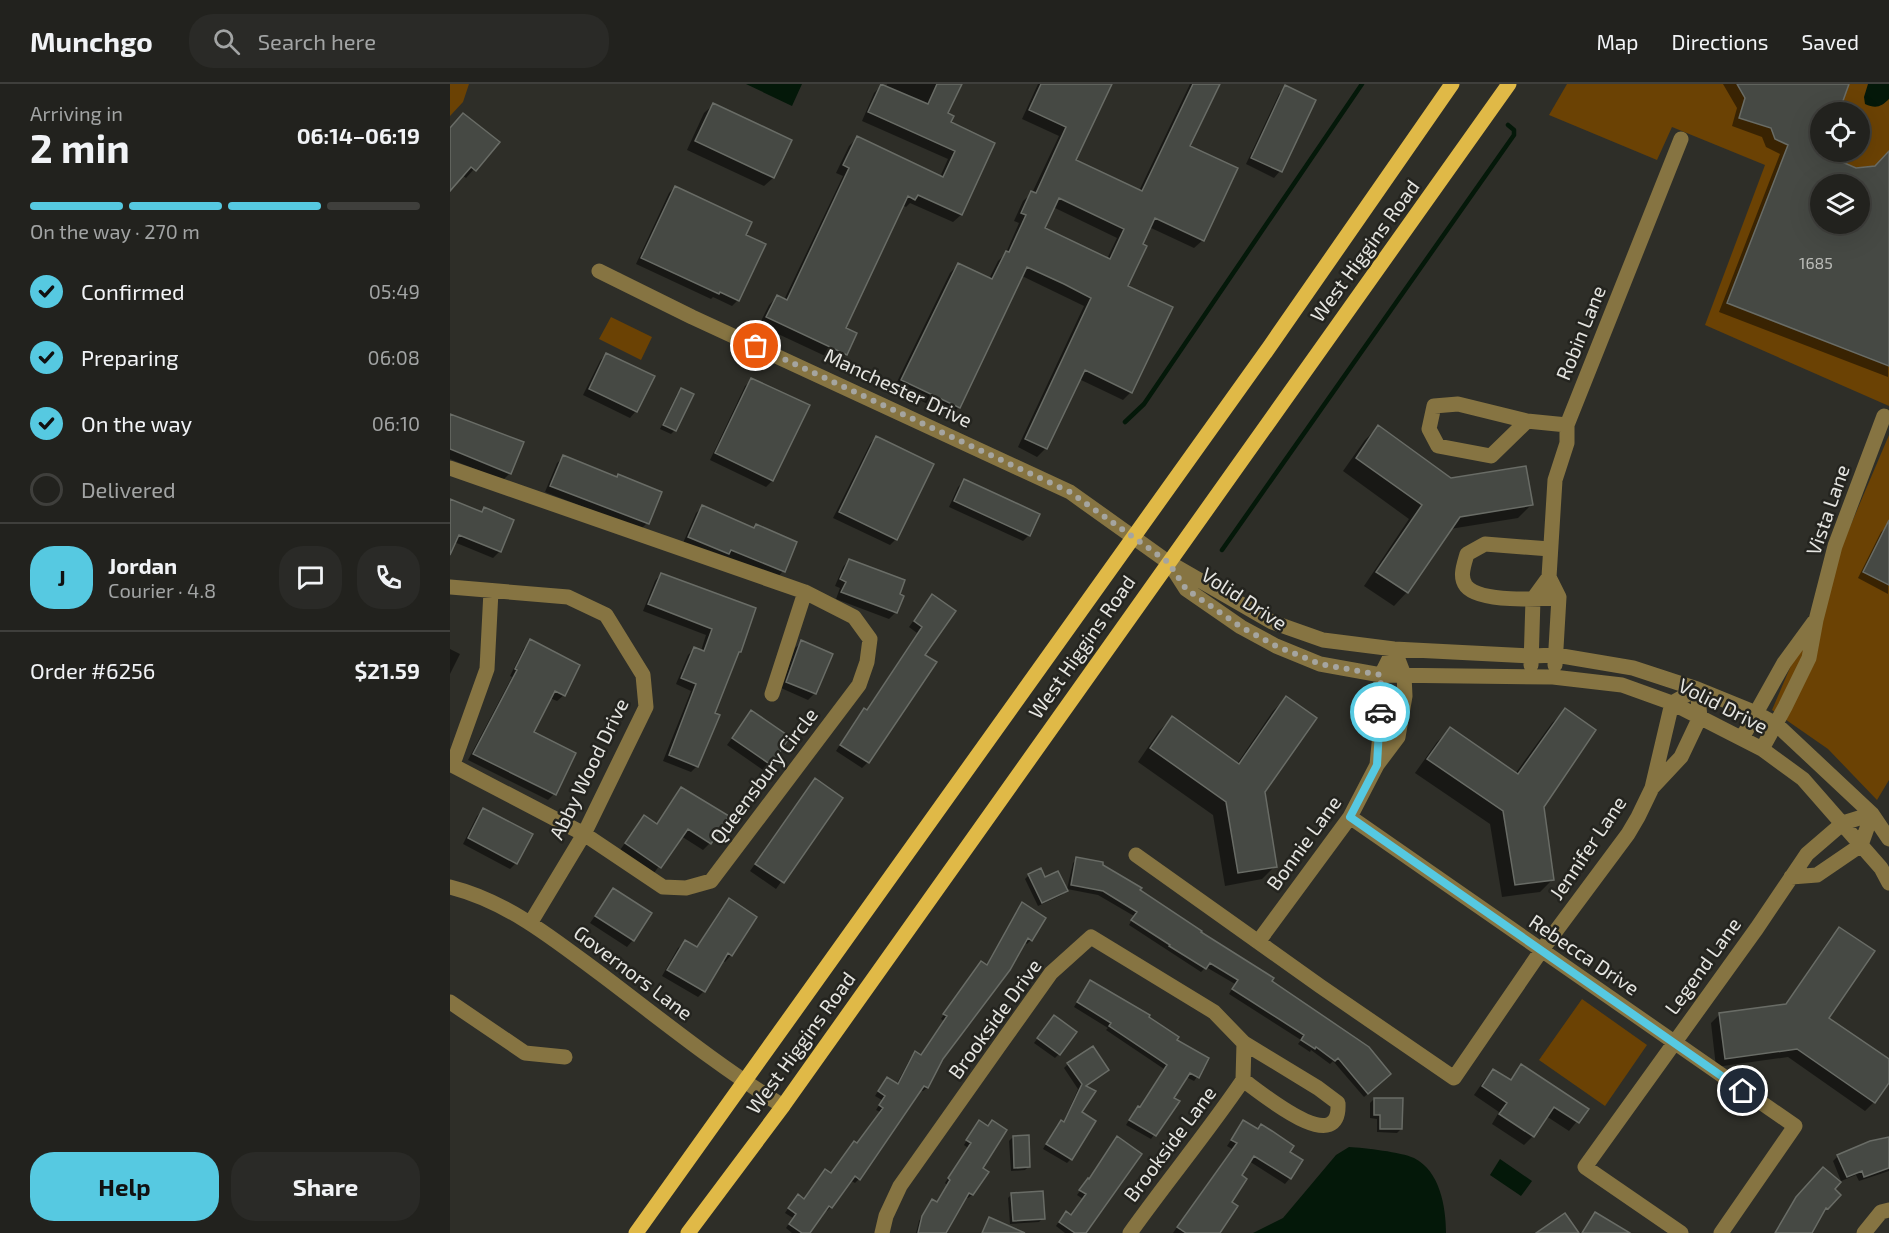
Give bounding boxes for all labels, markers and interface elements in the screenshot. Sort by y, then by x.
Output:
search box [189,14,609,68]
text: Munchgo [30,24,153,58]
icon: search [210,25,243,58]
text: Search here [258,28,376,54]
text: Map [1596,29,1639,54]
text: Directions [1672,29,1768,54]
text: Saved [1801,29,1859,54]
text: Arriving in [30,101,123,125]
map controls [1810,102,1870,234]
button: locate [1810,102,1870,162]
text: 06:14–06:19 [297,122,420,148]
text: 2 min [30,124,130,171]
button: layers [1810,174,1870,234]
street label: West Higgins Road [1305,175,1424,326]
text: On the way · 270 m [30,219,200,243]
house number: 1685 [1799,253,1833,272]
icon: check [30,275,63,308]
text: Confirmed [81,278,185,304]
text: 05:49 [369,279,420,303]
street label: Robin Lane [1550,282,1610,383]
pin [730,320,781,371]
icon: bag [739,329,772,362]
icon: check [30,341,63,374]
street label: Manchester Drive [821,342,976,432]
text: Preparing [81,344,179,370]
text: 06:08 [368,345,420,369]
icon: check [30,407,63,440]
text: On the way [81,410,192,436]
text: 06:10 [372,411,420,435]
street label: Vista Lane [1800,461,1854,558]
text: Delivered [81,476,176,502]
button: chat [279,546,342,609]
button: phone [357,546,420,609]
text: Jordan [108,552,177,578]
street label: Volid Drive [1197,562,1292,635]
text: J [57,564,66,590]
street label: West Higgins Road [1023,570,1140,723]
text: Courier · 4.8 [108,578,216,602]
text: Order #6256 [30,657,155,683]
text: $21.59 [354,657,420,683]
street label: Volid Drive [1675,672,1772,738]
courier [1350,682,1410,742]
street label: Abby Wood Drive [544,694,633,843]
icon: car [1364,696,1397,729]
street label: Queensbury Circle [704,703,822,848]
street label: Bonnie Lane [1261,791,1345,894]
street label: Jennifer Lane [1544,791,1631,904]
street label: Rebecca Drive [1525,909,1644,1000]
street label: Legend Lane [1659,912,1745,1019]
street label: Governors Lane [570,920,698,1025]
street label: Brookside Drive [943,954,1046,1083]
street label: West Higgins Road [741,967,860,1118]
pin [1717,1065,1768,1116]
icon: home [1726,1074,1759,1107]
street label: Brookside Lane [1118,1081,1220,1206]
button: Help [30,1152,219,1221]
button: Share [231,1152,420,1221]

